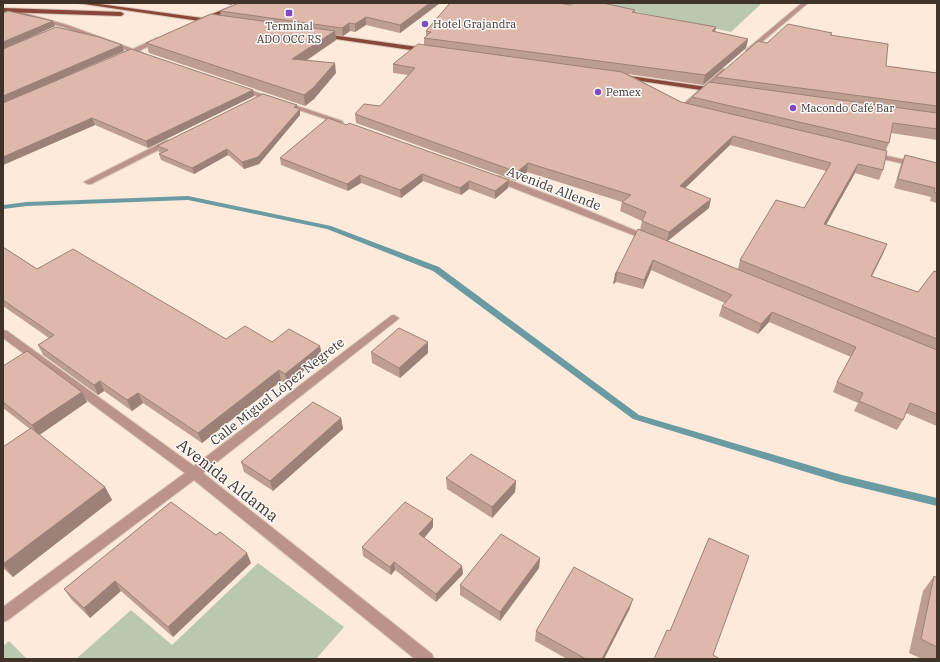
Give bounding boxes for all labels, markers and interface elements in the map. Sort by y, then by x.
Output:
marker: Terminal ADO OCC RS [284,8,294,18]
place label: Hotel Grajandra [433,17,516,31]
place label: Terminal ADO OCC RS [257,19,321,46]
marker: Hotel Grajandra [420,19,430,29]
place label: Pemex [606,85,641,99]
marker: Pemex [593,87,603,97]
place label: Macondo Café Bar [801,101,894,115]
marker: Macondo Café Bar [788,103,798,113]
street label: Avenida Allende [504,163,603,214]
street label: Calle Miguel López Negrete [207,334,348,449]
street label: Avenida Aldama [173,434,283,526]

